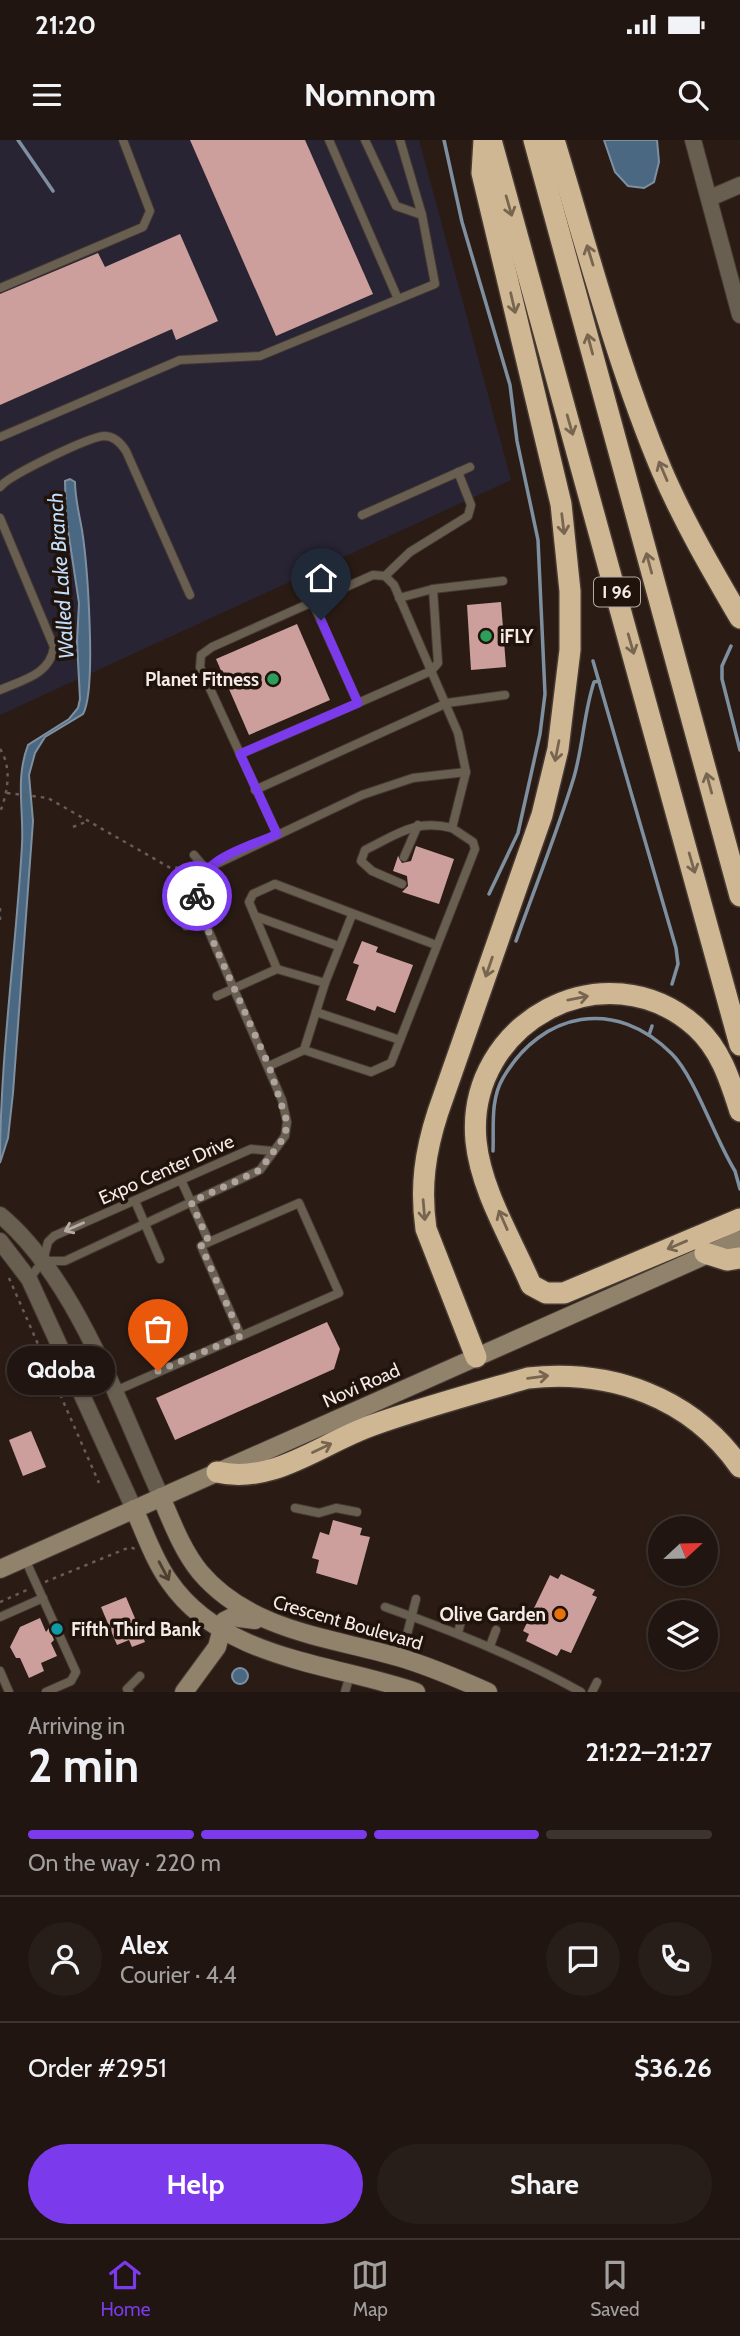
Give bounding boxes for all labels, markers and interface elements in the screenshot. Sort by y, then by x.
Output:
text: 21:20 [35,9,96,41]
text: Nomnom [304,75,436,114]
icon: menu [28,76,66,114]
icon: search [674,76,712,114]
one-way arrow [504,195,517,217]
one-way arrow [582,245,595,267]
one-way arrow [507,291,520,313]
one-way arrow [582,333,595,355]
one-way arrow [565,414,578,436]
one-way arrow [655,460,668,482]
water label: Walled Lake Branch [42,492,79,660]
one-way arrow [557,512,570,535]
pin [291,548,351,620]
one-way arrow [642,553,655,575]
icon: home [302,559,340,597]
road number: I 96 [594,578,640,606]
place label: iFLY [500,625,534,648]
marker: iFLY [478,628,494,644]
one-way arrow [626,633,639,655]
place label: Planet Fitness [145,668,259,691]
marker: Planet Fitness [265,671,281,687]
one-way arrow [550,739,564,761]
one-way arrow [702,772,715,795]
one-way arrow [686,851,699,874]
courier [162,861,232,931]
icon: bike [178,877,216,915]
one-way arrow [481,956,494,977]
one-way arrow [566,991,589,1005]
street label: Expo Center Drive [95,1129,238,1210]
one-way arrow [418,1198,431,1221]
one-way arrow [496,1210,509,1231]
one-way arrow [64,1222,85,1235]
one-way arrow [667,1240,688,1253]
pin [128,1299,188,1371]
icon: bag [139,1310,177,1348]
callout: Qdoba [8,1346,116,1396]
text: Qdoba [27,1356,95,1384]
street label: Novi Road [319,1358,403,1413]
one-way arrow [526,1370,549,1383]
one-way arrow [311,1441,333,1454]
north arrow [648,1516,718,1586]
map controls [648,1516,718,1670]
one-way arrow [157,1560,171,1580]
street label: Crescent Boulevard [270,1590,425,1655]
button: layers [648,1600,718,1670]
place label: Olive Garden [440,1603,546,1626]
marker: Olive Garden [552,1606,568,1622]
place label: Fifth Third Bank [71,1618,202,1641]
marker: Fifth Third Bank [49,1621,65,1637]
text: Arriving in [28,1712,125,1740]
text: 21:22–21:27 [585,1736,712,1768]
text: 2 min [28,1738,139,1794]
text: On the way · 220 m [28,1849,221,1877]
button: person [28,1922,102,1996]
button: chat [546,1922,620,1996]
button: phone [638,1922,712,1996]
text: Alex [120,1929,169,1961]
text: Courier · 4.4 [120,1961,237,1989]
text: Order #2951 [28,2052,167,2084]
text: $36.26 [634,2052,712,2084]
button: Help [28,2144,363,2224]
button: Share [377,2144,712,2224]
tab: Home [100,2256,150,2321]
tab: Map [351,2256,389,2321]
tab: Saved [590,2256,640,2321]

